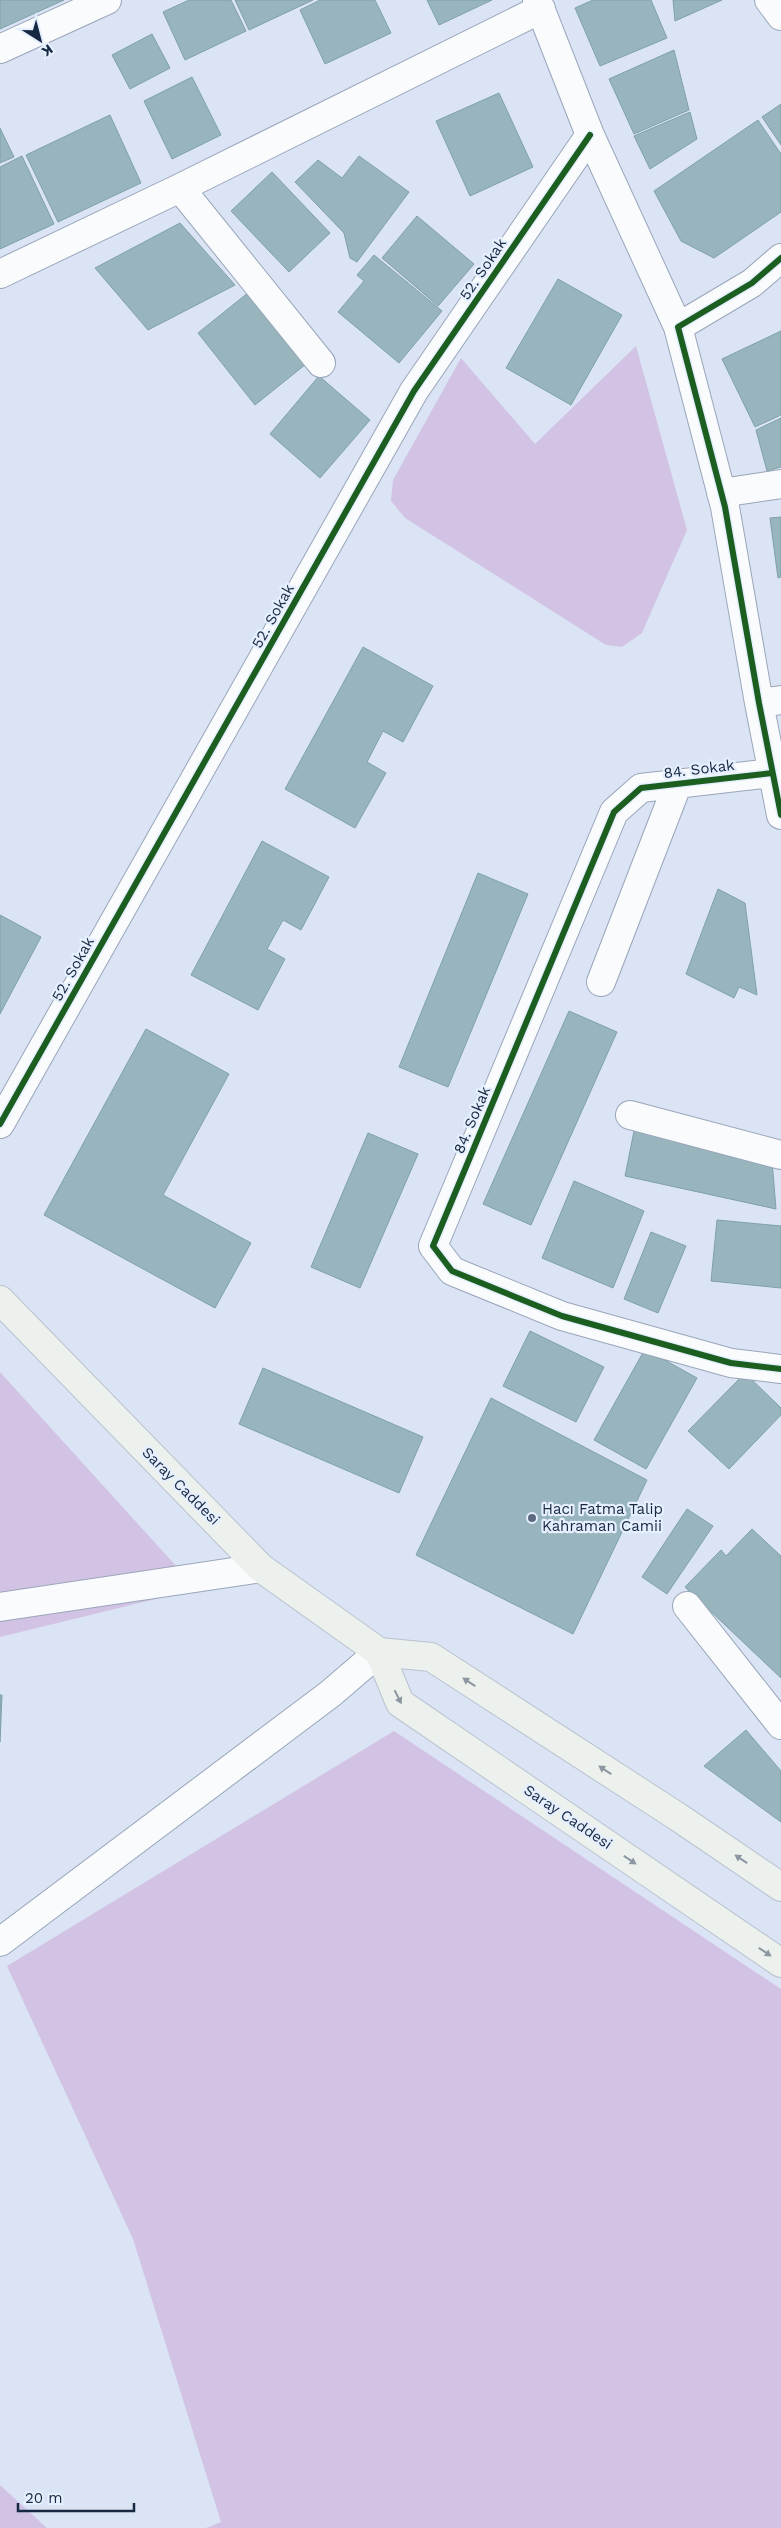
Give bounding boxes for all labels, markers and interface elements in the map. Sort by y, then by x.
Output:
north arrow [15,15,65,65]
text: K [39,41,56,60]
street label: 52. Sokak [456,234,510,303]
street label: 52. Sokak [248,580,298,651]
street label: 84. Sokak [663,756,736,782]
street label: 52. Sokak [48,933,98,1004]
street label: 84. Sokak [450,1083,494,1156]
street label: Saray Caddesi [138,1443,224,1529]
place label: Hacı Fatma Talip Kahraman Camii [542,1500,663,1535]
marker: Hacı Fatma Talip Kahraman Camii [526,1512,538,1524]
one-way arrow [462,1677,475,1686]
one-way arrow [394,1689,402,1704]
one-way arrow [598,1765,612,1774]
street label: Saray Caddesi [520,1781,616,1853]
one-way arrow [734,1854,747,1864]
one-way arrow [624,1855,637,1865]
one-way arrow [758,1947,771,1956]
scale bar [18,2480,134,2512]
text: 20 m [25,2489,63,2507]

